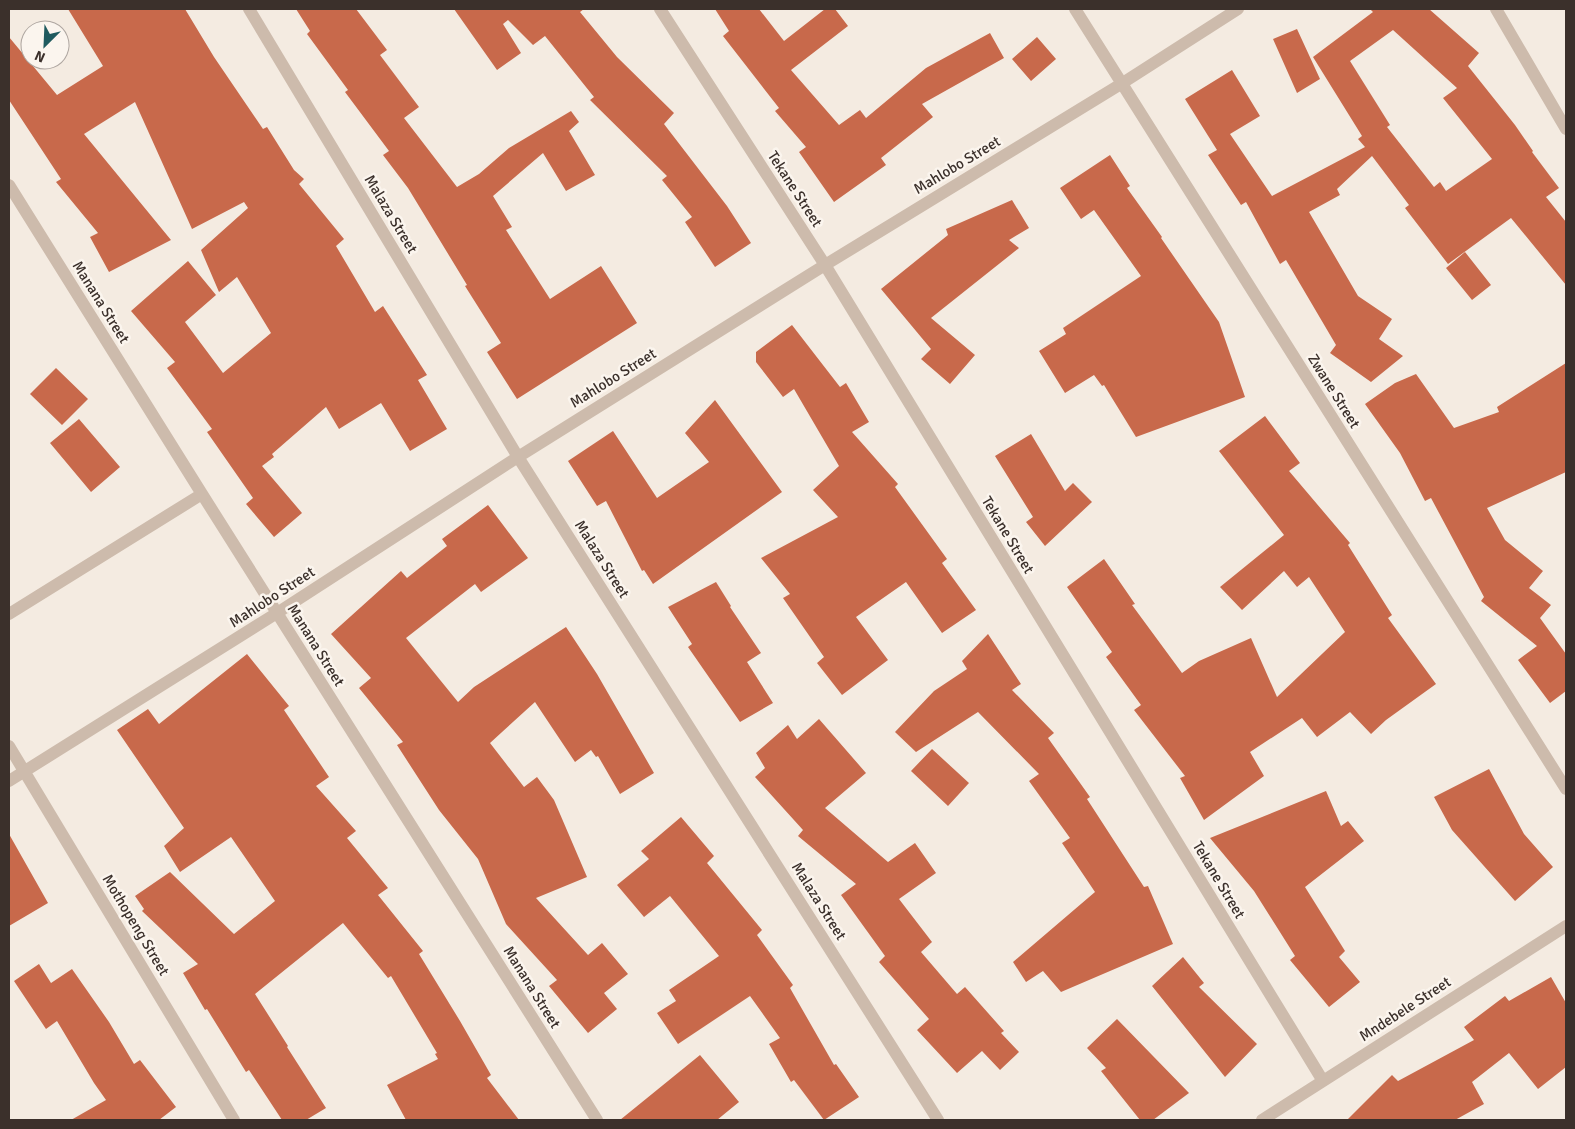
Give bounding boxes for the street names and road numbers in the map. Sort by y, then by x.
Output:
street label: Mahlobo Street [910,132,1004,198]
street label: Tekane Street [764,148,826,230]
street label: Malaza Street [361,171,421,257]
street label: Manana Street [69,258,133,346]
street label: Mahlobo Street [567,344,659,412]
street label: Zwane Street [1304,350,1364,432]
street label: Tekane Street [978,493,1038,577]
street label: Malaza Street [571,517,633,601]
street label: Mahlobo Street [226,563,318,631]
street label: Manana Street [284,601,348,689]
street label: Tekane Street [1189,838,1249,922]
street label: Malaza Street [788,859,850,943]
street label: Mothopeng Street [99,871,173,979]
street label: Manana Street [500,943,564,1031]
street label: Mndebele Street [1356,973,1454,1045]

